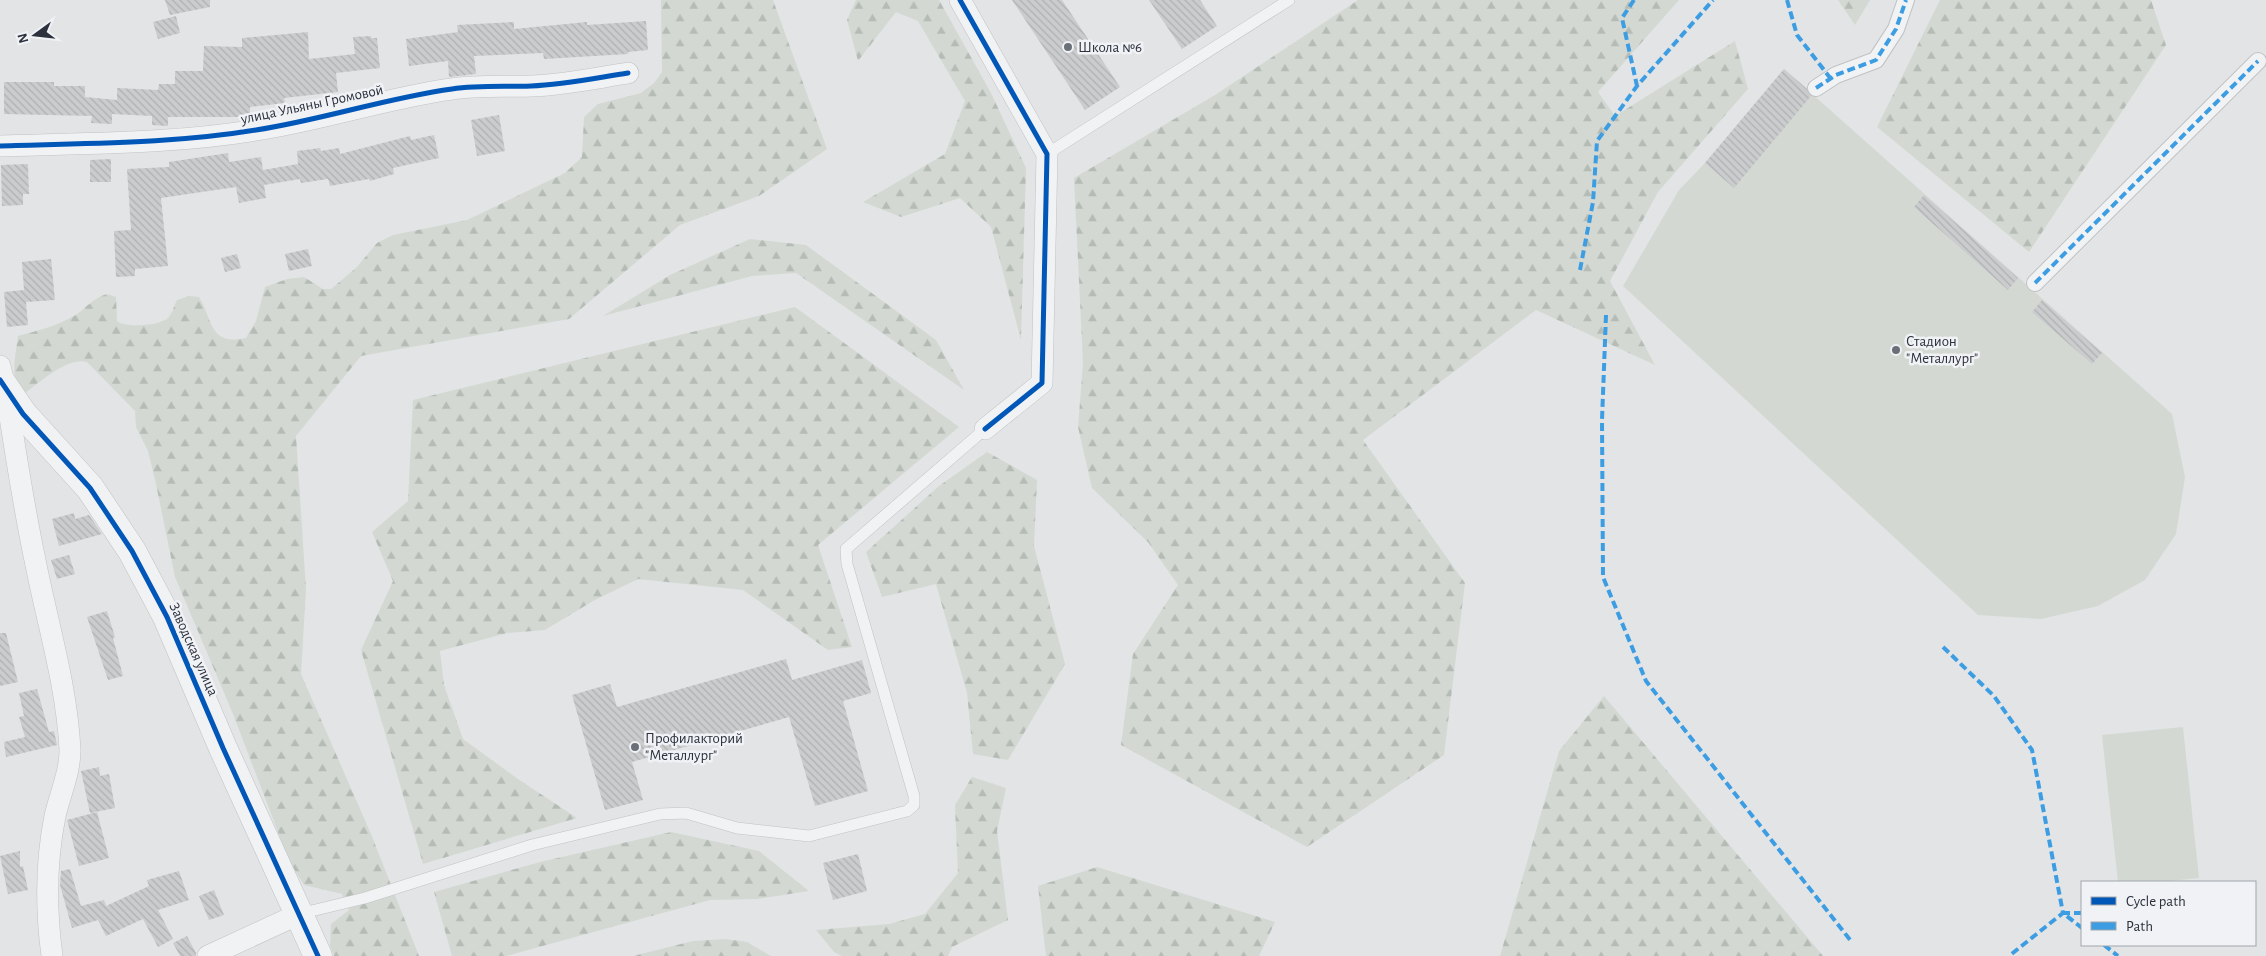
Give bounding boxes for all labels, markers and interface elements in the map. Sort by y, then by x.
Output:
north arrow [10,10,60,60]
text: N [15,32,31,45]
place label: Школа №6 [1078,40,1142,55]
marker: Школа №6 [1062,41,1074,53]
street label: улица Ульяны Громовой [239,82,385,127]
place label: Стадион "Металлург" [1906,334,1978,366]
marker: Стадион "Металлург" [1890,344,1902,356]
street label: Заводская улица [166,600,221,698]
place label: Профилакторий "Металлург" [645,731,743,763]
marker: Профилакторий "Металлург" [629,741,641,753]
legend [2081,881,2256,946]
text: Cycle path [2126,894,2186,909]
text: Path [2126,919,2153,934]

